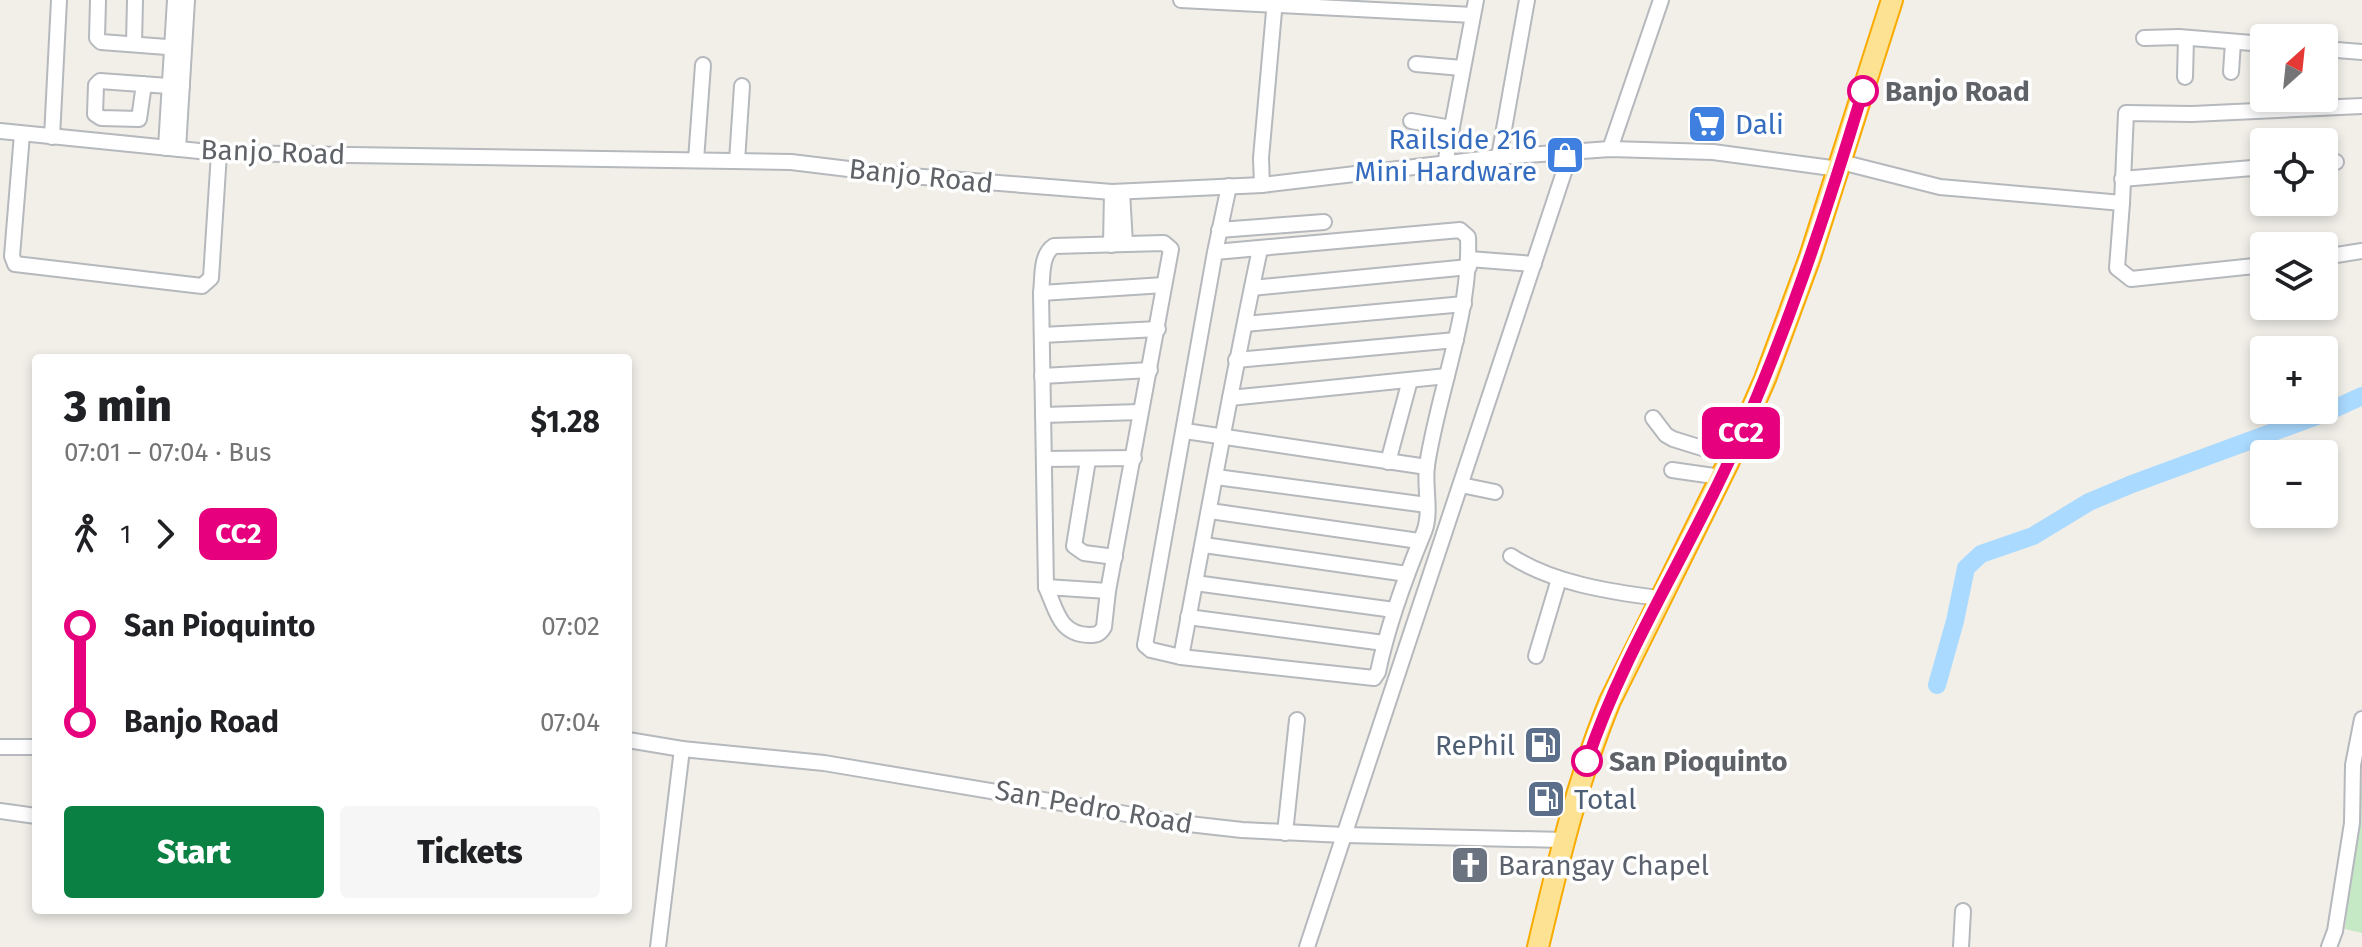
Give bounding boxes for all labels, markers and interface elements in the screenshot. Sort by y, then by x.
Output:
north arrow [2250,24,2338,112]
map controls [2250,24,2338,528]
place label: Banjo Road [1885,75,2030,108]
marker: Banjo Road [1848,76,1878,106]
supermarket icon: Dali [1686,103,1728,145]
place label: Dali [1735,108,1784,141]
place label: Railside 216 Mini Hardware [1354,123,1537,188]
button: locate [2250,128,2338,216]
street label: Banjo Road [200,133,346,171]
shop icon: Railside 216 Mini Hardware [1544,134,1586,176]
street label: Banjo Road [847,152,995,200]
button: layers [2250,232,2338,320]
button: + [2250,336,2338,424]
text: 3 min [64,380,172,433]
text: $1.28 [531,404,600,440]
line badge: CC2 [1695,407,1787,459]
text: CC2 [1718,416,1764,449]
text: 07:01 – 07:04 · Bus [64,437,271,468]
button: − [2250,440,2338,528]
icon: walk [64,512,108,556]
icon: forward [143,512,187,556]
text: CC2 [215,517,261,550]
text: 1 [120,519,131,550]
text: San Pioquinto [124,608,316,644]
text: 07:02 [541,611,600,642]
text: Banjo Road [124,704,279,740]
text: 07:04 [540,707,600,738]
fuel station icon: RePhil [1522,724,1564,766]
place label: RePhil [1435,729,1515,762]
place label: San Pioquinto [1609,745,1788,778]
marker: San Pioquinto [1572,746,1602,776]
street label: San Pedro Road [993,773,1195,841]
fuel station icon: Total [1525,778,1567,820]
place label: Total [1574,783,1636,816]
button: Start [64,806,324,898]
button: Tickets [340,806,600,898]
church icon: Barangay Chapel [1449,844,1491,886]
place label: Barangay Chapel [1498,849,1709,882]

